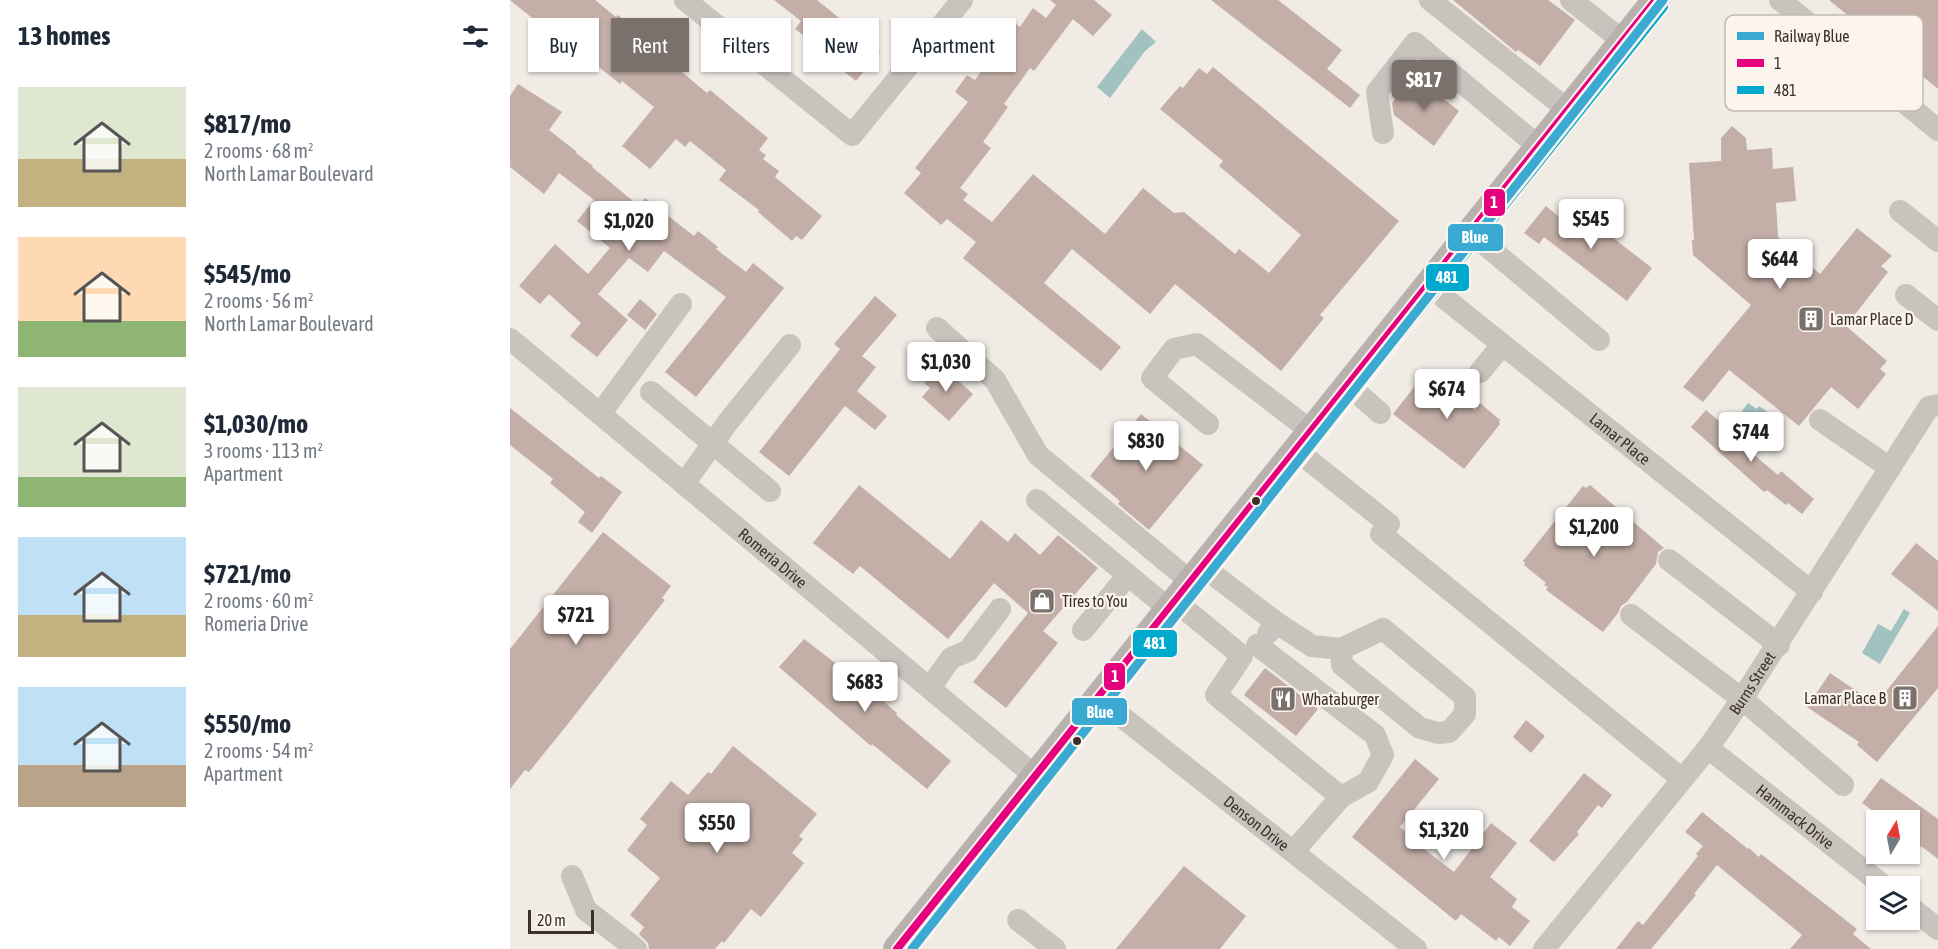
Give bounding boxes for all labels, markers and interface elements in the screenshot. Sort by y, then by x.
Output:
legend [1725,15,1923,111]
chip: Buy [528,18,599,72]
chip: Rent [611,18,689,72]
chip: Filters [701,18,791,72]
chip: New [803,18,879,72]
chip: Apartment [891,18,1016,72]
icon: filters [459,20,492,53]
text: 13 homes [18,21,111,51]
text: Railway Blue [1774,27,1850,46]
text: 1 [1774,54,1782,72]
pin: $817 [1388,60,1460,111]
text: $817 [1406,68,1442,91]
text: 481 [1774,81,1797,99]
text: $817/mo [204,109,291,139]
icon: home [66,111,138,183]
text: 2 rooms · 68 m² [204,139,314,162]
text: North Lamar Boulevard [204,162,374,185]
line badge: 1 [1483,188,1506,217]
text: 1 [1490,193,1498,211]
pin: $545 [1555,199,1627,250]
pin: $1,020 [580,201,678,252]
text: $545 [1573,207,1609,230]
text: $1,020 [604,209,654,232]
line badge: Blue [1447,223,1504,252]
text: Blue [1462,228,1488,246]
pin: $644 [1744,239,1816,290]
text: $644 [1762,247,1798,270]
text: $545/mo [204,259,291,289]
icon: home [66,261,138,333]
line badge: 481 [1425,263,1470,292]
text: 481 [1435,268,1459,286]
text: 2 rooms · 56 m² [204,289,314,312]
building icon: Lamar Place D [1796,304,1826,334]
place label: Lamar Place D [1830,310,1913,328]
text: North Lamar Boulevard [204,312,374,335]
pin: $1,030 [897,342,995,393]
text: $1,030 [921,350,971,373]
pin: $674 [1411,369,1483,420]
text: $674 [1429,377,1465,400]
text: $1,030/mo [204,409,308,439]
street label: Lamar Place [1586,409,1654,468]
icon: home [66,411,138,483]
pin: $744 [1715,412,1787,463]
text: $744 [1733,420,1769,443]
pin: $830 [1110,421,1182,472]
text: $830 [1128,429,1164,452]
text: 3 rooms · 113 m² [204,439,323,462]
text: Apartment [204,462,283,485]
unlabelled marker [1250,495,1262,507]
pin: $1,200 [1545,507,1643,558]
text: $1,200 [1569,515,1619,538]
street label: Romeria Drive [735,524,811,591]
text: $721/mo [204,559,291,589]
icon: home [66,561,138,633]
shop icon: Tires to You [1027,586,1057,616]
text: 2 rooms · 60 m² [204,589,314,612]
place label: Tires to You [1062,592,1128,610]
pin: $721 [540,595,612,646]
text: $721 [558,603,594,626]
text: Romeria Drive [204,612,308,635]
line badge: 481 [1132,629,1178,658]
text: 481 [1143,634,1167,652]
street label: Burns Street [1725,648,1779,718]
pin: $683 [829,662,901,713]
line badge: 1 [1103,662,1126,691]
text: 1 [1111,667,1119,685]
text: $683 [847,670,883,693]
building icon: Lamar Place B [1890,683,1920,713]
restaurant icon: Whataburger [1268,684,1298,714]
place label: Lamar Place B [1804,689,1886,707]
place label: Whataburger [1302,690,1379,709]
line badge: Blue [1071,697,1128,726]
text: Blue [1087,703,1113,721]
text: $550/mo [204,709,291,739]
icon: home [66,711,138,783]
unlabelled marker [1071,735,1083,747]
text: 2 rooms · 54 m² [204,739,314,762]
text: Apartment [204,762,283,785]
street label: Hammack Drive [1753,781,1838,852]
street label: Denson Drive [1220,792,1293,854]
pin: $550 [681,803,753,854]
pin: $1,320 [1395,810,1493,861]
north arrow [1866,810,1920,864]
map controls [1866,810,1920,930]
text: $550 [699,811,735,834]
text: $1,320 [1419,818,1469,841]
button: layers [1866,876,1920,930]
scale bar [528,907,594,934]
text: 20 m [537,911,566,929]

